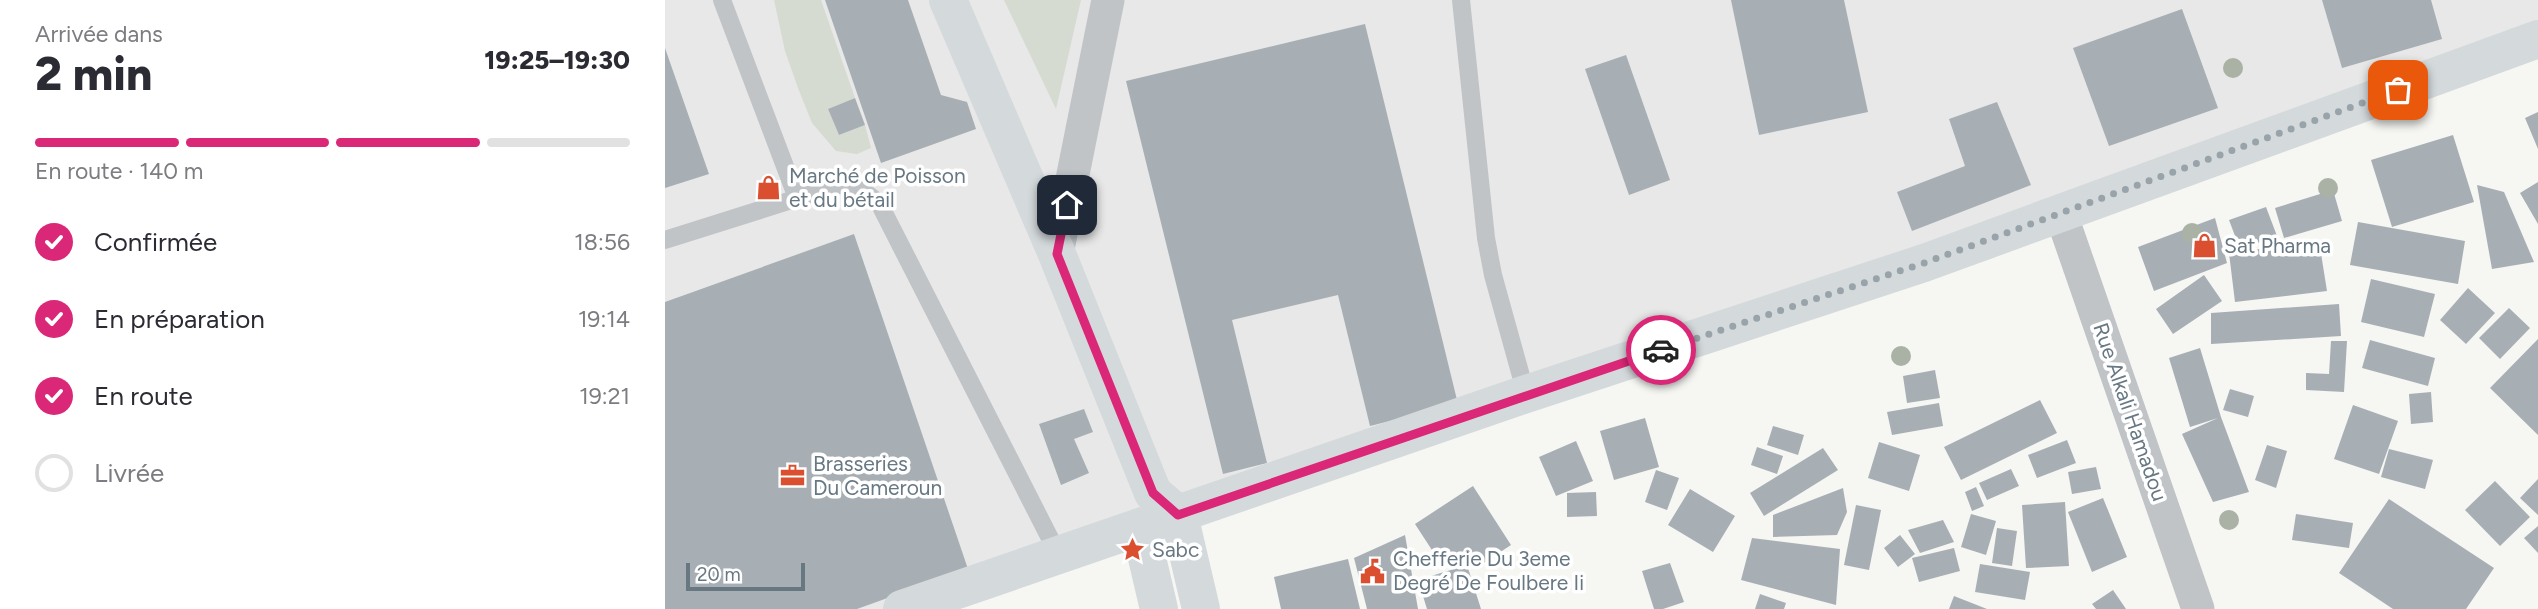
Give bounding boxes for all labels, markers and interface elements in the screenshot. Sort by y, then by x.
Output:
text: Arrivée dans [35,20,163,48]
text: 19:25–19:30 [484,44,630,76]
text: 2 min [35,46,152,102]
pin [2368,60,2428,120]
icon: bag [2379,71,2417,109]
text: En route · 140 m [35,157,203,185]
place label: Marché de Poisson et du bétail [789,163,966,212]
shop icon: Marché de Poisson et du bétail [755,174,783,202]
pin [1037,175,1097,235]
icon: home [1048,186,1086,224]
icon: check [35,223,73,261]
text: Confirmée [94,226,217,258]
text: 18:56 [574,228,630,256]
shop icon: Sat Pharma [2190,232,2218,260]
place label: Sat Pharma [2224,233,2331,258]
icon: check [35,300,73,338]
text: En préparation [94,303,265,335]
text: 19:14 [578,305,630,333]
courier [1626,315,1696,385]
street label: Rue Alkali Hamadou [2088,319,2173,504]
icon: car [1642,331,1680,369]
icon: check [35,377,73,415]
text: En route [94,380,193,412]
text: 19:21 [579,382,630,410]
place label: Brasseries Du Cameroun [813,451,942,500]
text: Livrée [94,457,164,489]
office icon: Brasseries Du Cameroun [779,462,807,490]
place icon: Sabc [1118,536,1146,564]
place label: Sabc [1152,537,1199,562]
place label: Chefferie Du 3eme Degré De Foulbere Ii [1393,546,1584,595]
public building icon: Chefferie Du 3eme Degré De Foulbere Ii [1359,557,1387,585]
scale bar [686,560,805,592]
text: 20 m [697,563,741,586]

